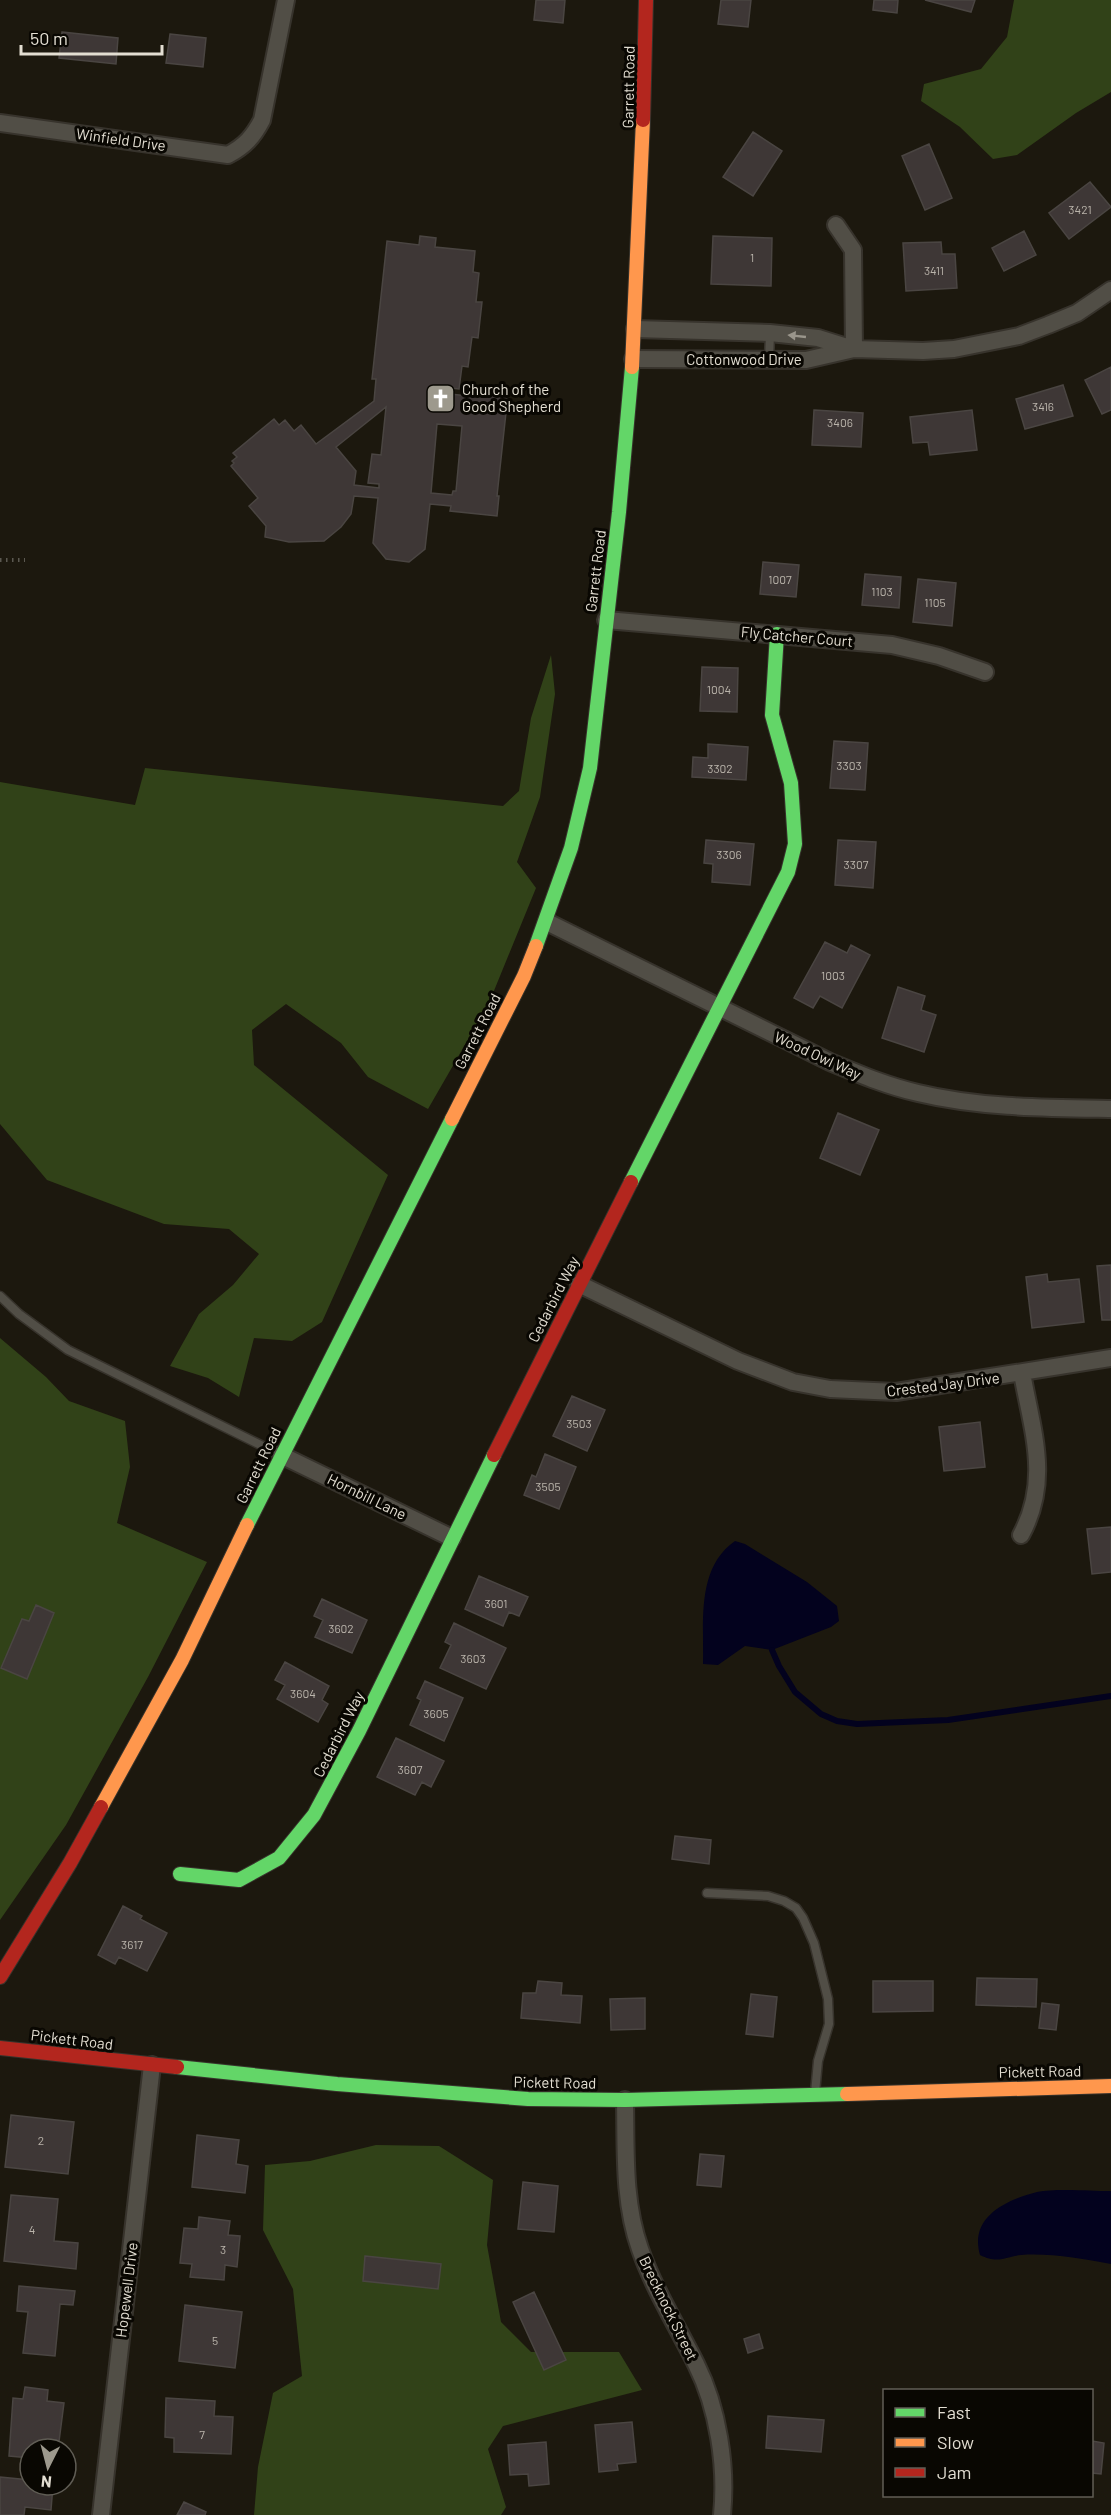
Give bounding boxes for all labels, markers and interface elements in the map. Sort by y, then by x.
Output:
scale bar [21,18,162,56]
text: 50 m [30,27,68,49]
street label: Garrett Road [618,46,638,128]
street label: Winfield Drive [75,124,167,154]
house number: 3421 [1068,202,1092,216]
house number: 1 [750,250,754,264]
house number: 3411 [924,263,944,277]
one-way arrow [787,331,806,341]
street label: Cottonwood Drive [686,350,802,368]
place label: Church of the Good Shepherd [462,380,561,415]
church icon: Church of the Good Shepherd [425,382,457,414]
house number: 3416 [1032,399,1054,413]
house number: 3406 [827,415,853,429]
street label: Garrett Road [581,529,609,613]
house number: 1007 [768,572,792,586]
house number: 1103 [871,584,893,598]
house number: 1105 [924,595,946,609]
street label: Fly Catcher Court [740,622,854,650]
house number: 1004 [707,682,731,696]
house number: 3303 [836,758,862,772]
house number: 3302 [707,761,733,775]
house number: 3306 [716,847,742,861]
house number: 3307 [844,857,869,871]
house number: 1003 [821,968,845,982]
street label: Garrett Road [450,990,504,1072]
street label: Wood Owl Way [772,1027,864,1083]
street label: Cedarbird Way [524,1253,582,1345]
street label: Crested Jay Drive [886,1368,1000,1400]
house number: 3503 [566,1416,592,1430]
street label: Garrett Road [232,1424,284,1506]
street label: Hornbill Lane [325,1469,409,1523]
house number: 3505 [535,1479,561,1493]
house number: 3601 [484,1596,508,1610]
house number: 3602 [328,1621,354,1635]
house number: 3603 [460,1651,486,1665]
house number: 3604 [290,1686,316,1700]
street label: Cedarbird Way [309,1688,367,1780]
house number: 3605 [423,1706,449,1720]
house number: 3607 [398,1762,423,1776]
house number: 3617 [121,1937,143,1951]
street label: Pickett Road [30,2025,114,2053]
street label: Pickett Road [998,2061,1082,2081]
street label: Pickett Road [513,2072,597,2092]
house number: 2 [38,2133,44,2147]
house number: 4 [29,2222,35,2236]
street label: Hopewell Drive [111,2241,141,2339]
house number: 3 [220,2242,226,2256]
street label: Brecknock Street [636,2253,702,2363]
house number: 5 [212,2333,218,2347]
legend [883,2389,1093,2497]
text: Fast [937,2401,971,2423]
house number: 7 [199,2427,205,2441]
text: Slow [937,2431,974,2453]
north arrow [18,2437,78,2497]
text: Jam [937,2461,971,2483]
text: N [40,2472,53,2492]

